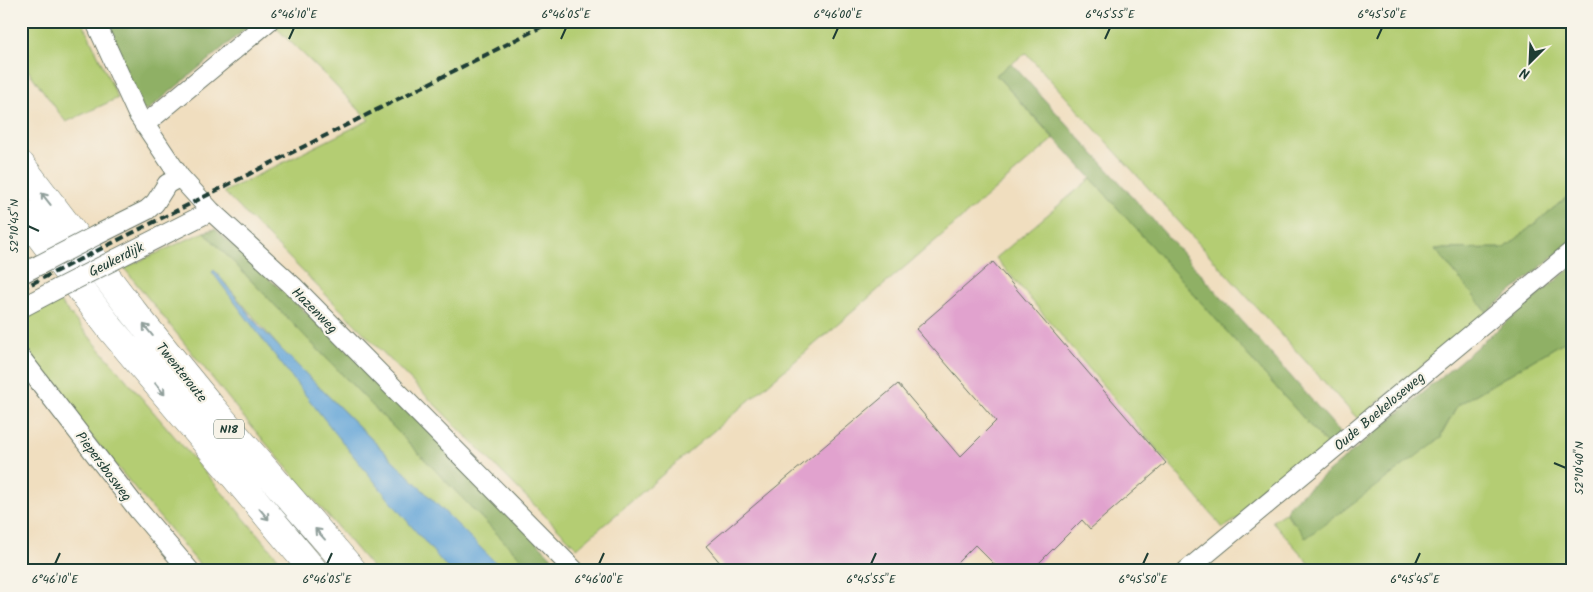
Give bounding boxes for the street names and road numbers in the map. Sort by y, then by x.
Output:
street label: Geukerdijk [85,236,148,283]
street label: Hazenweg [286,282,343,339]
street label: Twenteroute [150,338,213,408]
street label: Oude Boekeloseweg [1329,367,1430,457]
road number: N18 [214,419,244,438]
street label: Piepersbosweg [69,427,137,506]

